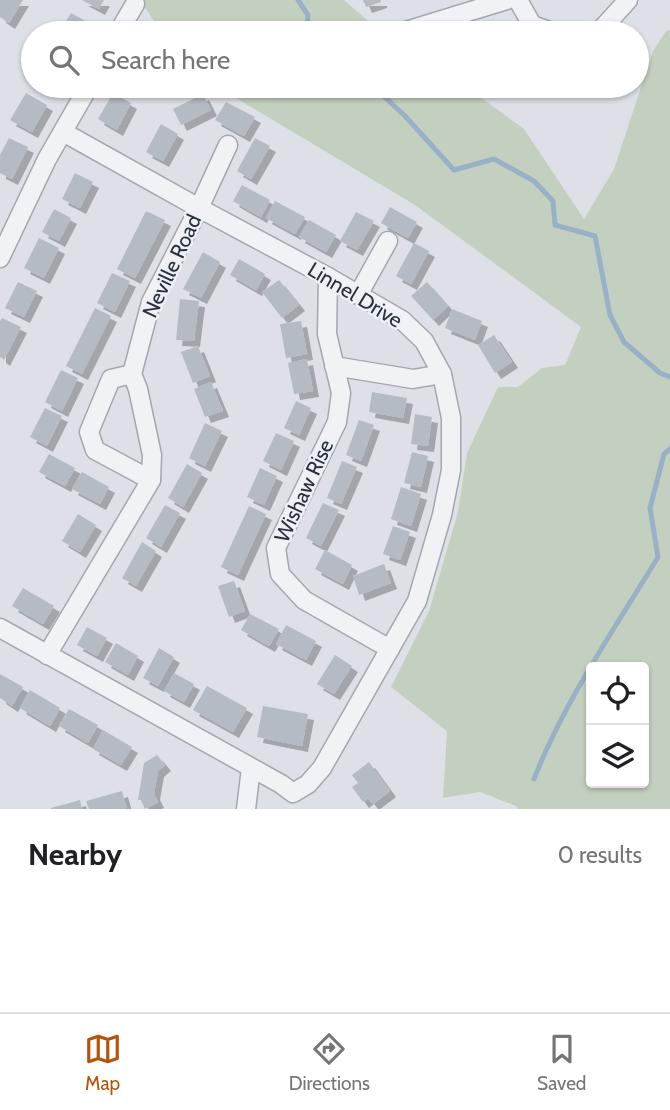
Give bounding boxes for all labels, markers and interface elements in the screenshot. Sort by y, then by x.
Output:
search box [21,21,649,98]
icon: search [45,41,83,79]
text: Search here [101,44,230,76]
street label: Neville Road [137,210,206,321]
street label: Linnel Drive [303,257,407,333]
street label: Wishaw Rise [269,435,338,546]
map controls [586,662,649,788]
button: locate [586,662,649,725]
button: layers [586,725,649,788]
text: Nearby [28,836,122,873]
text: 0 results [558,841,642,869]
tab: Map [84,1030,122,1095]
tab: Directions [289,1030,370,1095]
tab: Saved [537,1030,586,1095]

